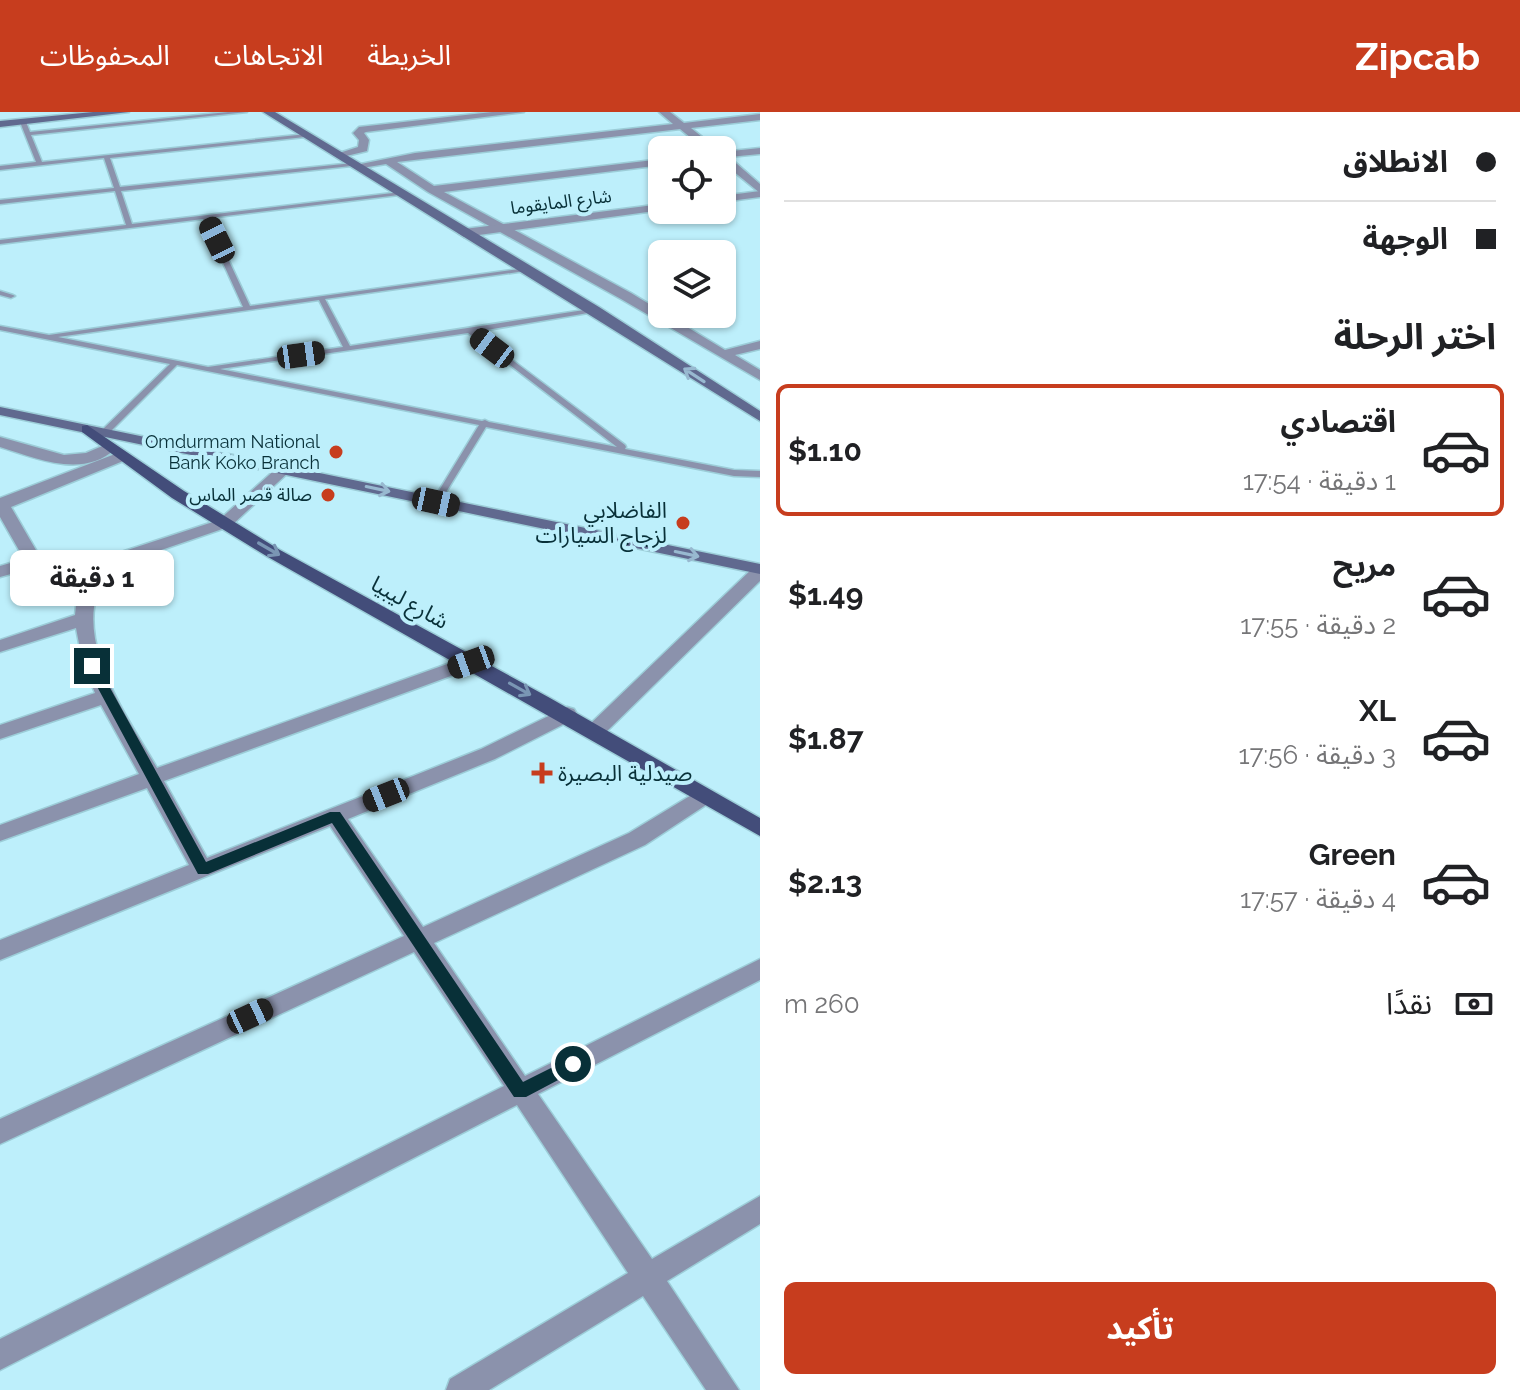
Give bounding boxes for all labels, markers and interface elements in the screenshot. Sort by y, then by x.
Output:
text: Zipcab [1355,34,1480,79]
text: المحفوظات [40,39,170,72]
text: الاتجاهات [214,39,323,72]
text: الخريطة [367,39,451,72]
map controls [648,136,736,328]
button: locate [648,136,736,224]
text: الانطلاق [1343,144,1448,179]
street label: شارع المايقوما [509,185,613,222]
car [196,213,238,267]
text: الوجهة [1363,221,1448,256]
button: layers [648,240,736,328]
text: اختر الرحلة [1334,315,1496,357]
car [466,324,518,372]
car [276,340,326,370]
one-way arrow [683,366,706,382]
text: اقتصادي [1281,404,1396,439]
icon: car [1420,414,1492,486]
place label: Omdurmam National Bank Koko Branch [145,431,320,473]
text: $1.10 [788,433,862,468]
marker: Omdurmam National Bank Koko Branch [327,443,345,461]
text: 1 دقيقة · 17:54 [1243,466,1396,496]
one-way arrow [365,483,390,498]
place label: صالة قصر الماس [189,484,312,506]
car [410,485,462,519]
marker: صالة قصر الماس [319,486,337,504]
place label: الفاضلابي لزجاج السيارات [536,497,667,552]
marker: الفاضلابي لزجاج السيارات [674,514,692,532]
one-way arrow [257,541,280,557]
one-way arrow [674,547,700,562]
text: مريح [1333,548,1396,583]
callout: 1 دقيقة [10,550,174,606]
icon: car [1420,558,1492,630]
text: 1 دقيقة [50,563,134,593]
street label: شارع ليبيا [365,570,453,637]
text: $1.49 [788,577,863,612]
text: 2 دقيقة · 17:55 [1240,610,1396,640]
car [444,643,498,681]
route end [74,648,110,684]
one-way arrow [508,681,531,697]
text: XL [1359,693,1396,728]
icon: car [1420,702,1492,774]
text: $1.87 [788,721,864,756]
text: 3 دقيقة · 17:56 [1238,740,1396,770]
place label: صيدلية البصيرة [558,760,692,786]
marker: صيدلية البصيرة [533,764,551,782]
car [359,775,413,815]
text: Green [1309,837,1396,872]
icon: car [1420,846,1492,918]
text: $2.13 [788,865,862,900]
text: 4 دقيقة · 17:57 [1240,884,1396,914]
icon: cash [1452,982,1496,1026]
text: نقدًا [1386,986,1432,1021]
text: 260 m [784,989,860,1019]
car [223,995,277,1037]
route start [555,1046,591,1082]
button: تأكيد [784,1282,1496,1374]

